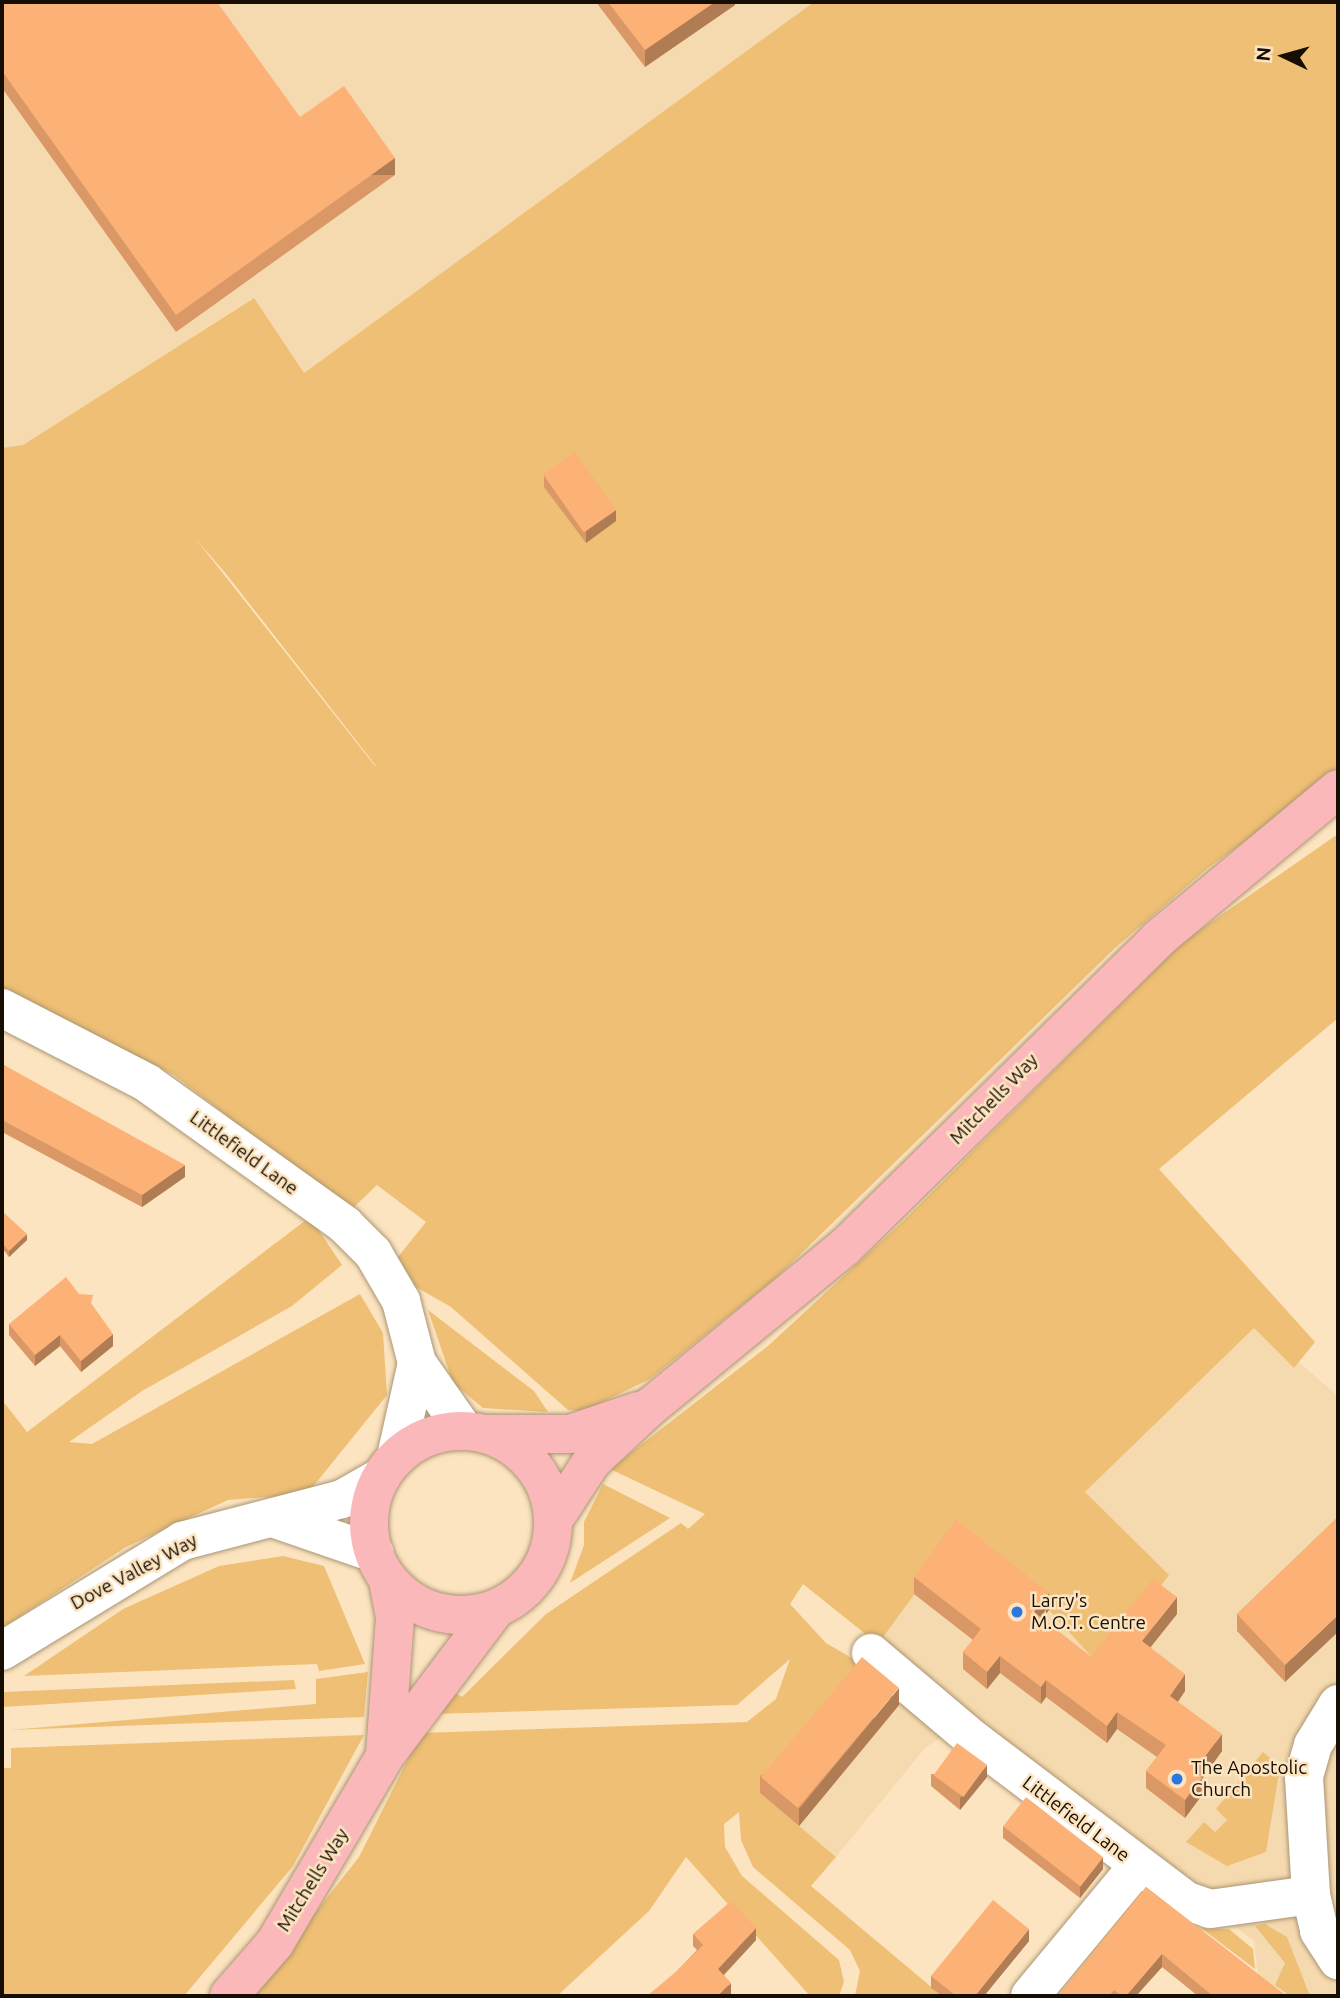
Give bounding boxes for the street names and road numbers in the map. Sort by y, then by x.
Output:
street label: Mitchells Way [945,1049,1043,1149]
street label: Littlefield Lane [185,1106,303,1200]
street label: Dove Valley Way [67,1529,201,1615]
street label: Littlefield Lane [1018,1771,1134,1867]
street label: Mitchells Way [272,1824,354,1936]

